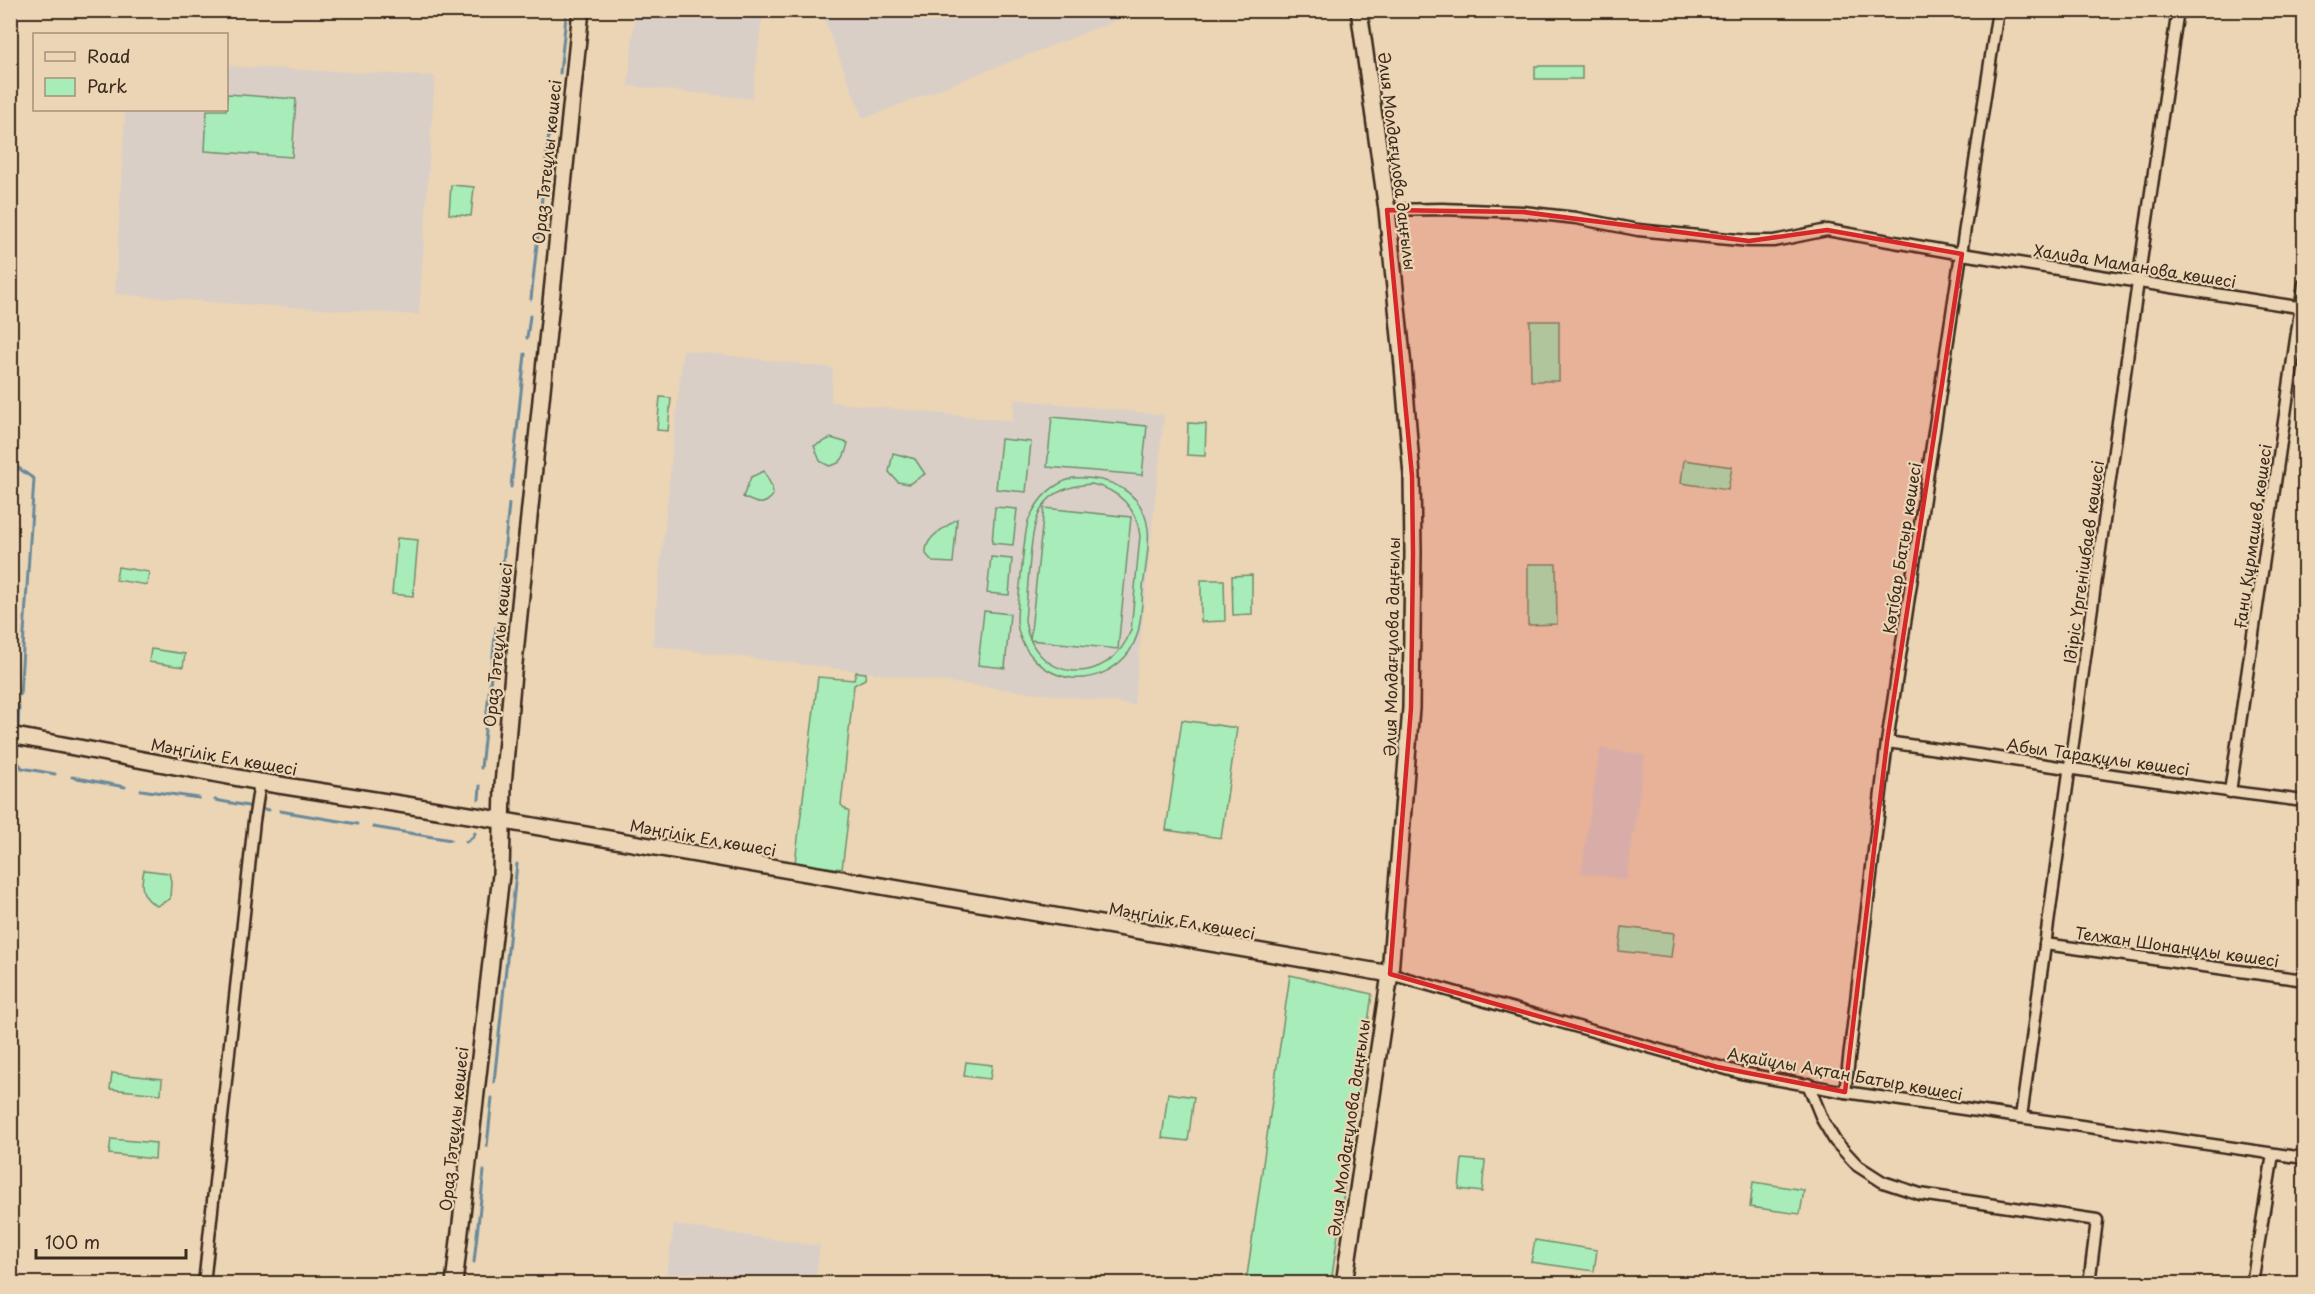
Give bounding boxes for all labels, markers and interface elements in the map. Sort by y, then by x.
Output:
legend [33,33,228,111]
text: Road [87,42,131,69]
street label: Әлия Молдағұлова даңғылы [1373,50,1423,272]
text: Park [87,72,127,99]
street label: Ораз Тәтеұлы көшесі [525,78,567,245]
street label: Халида Маманова көшесі [2032,237,2238,293]
street label: Ғани Құрмашев көшесі [2227,442,2277,629]
street label: Ідіріс Үргенішбаев көшесі [2057,459,2109,665]
street label: Көтібар Батыр көшесі [1876,460,1926,635]
street label: Әлия Молдағұлова даңғылы [1377,537,1405,757]
street label: Ораз Тәтеұлы көшесі [476,561,518,728]
street label: Мәңгілік Ел көшесі [149,731,299,781]
street label: Абыл Тарақұлы көшесі [2005,731,2191,781]
street label: Мәңгілік Ел көшесі [628,812,778,862]
street label: Мәңгілік Ел көшесі [1107,895,1257,945]
street label: Телжан Шонанұлы көшесі [2073,920,2281,972]
street label: Әлия Молдағұлова даңғылы [1321,1017,1375,1238]
street label: Ақайұлы Ақтан Батыр көшесі [1726,1040,1965,1106]
street label: Ораз Тәтеұлы көшесі [432,1045,474,1212]
scale bar [36,1222,186,1260]
text: 100 m [45,1228,100,1255]

